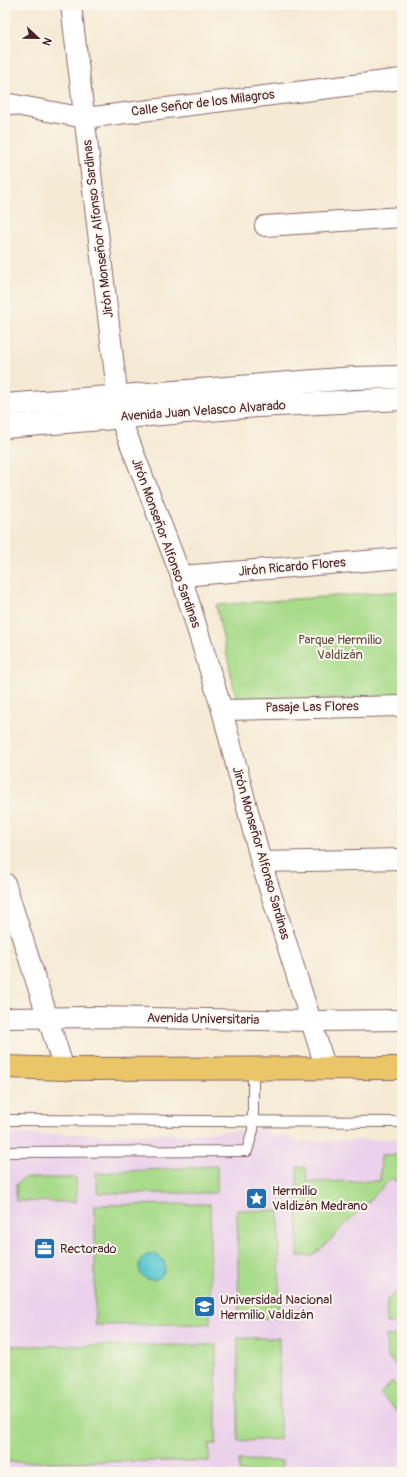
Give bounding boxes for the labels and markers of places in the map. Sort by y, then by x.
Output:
place label: Hermilio Valdizán Medrano [272,1183,368,1214]
place icon: Hermilio Valdizán Medrano [243,1185,269,1211]
office icon: Rectorado [32,1236,58,1262]
place label: Rectorado [60,1241,117,1257]
place label: Universidad Nacional Hermilio Valdizán [220,1292,332,1323]
school or university icon: Universidad Nacional Hermilio Valdizán [191,1294,217,1320]

